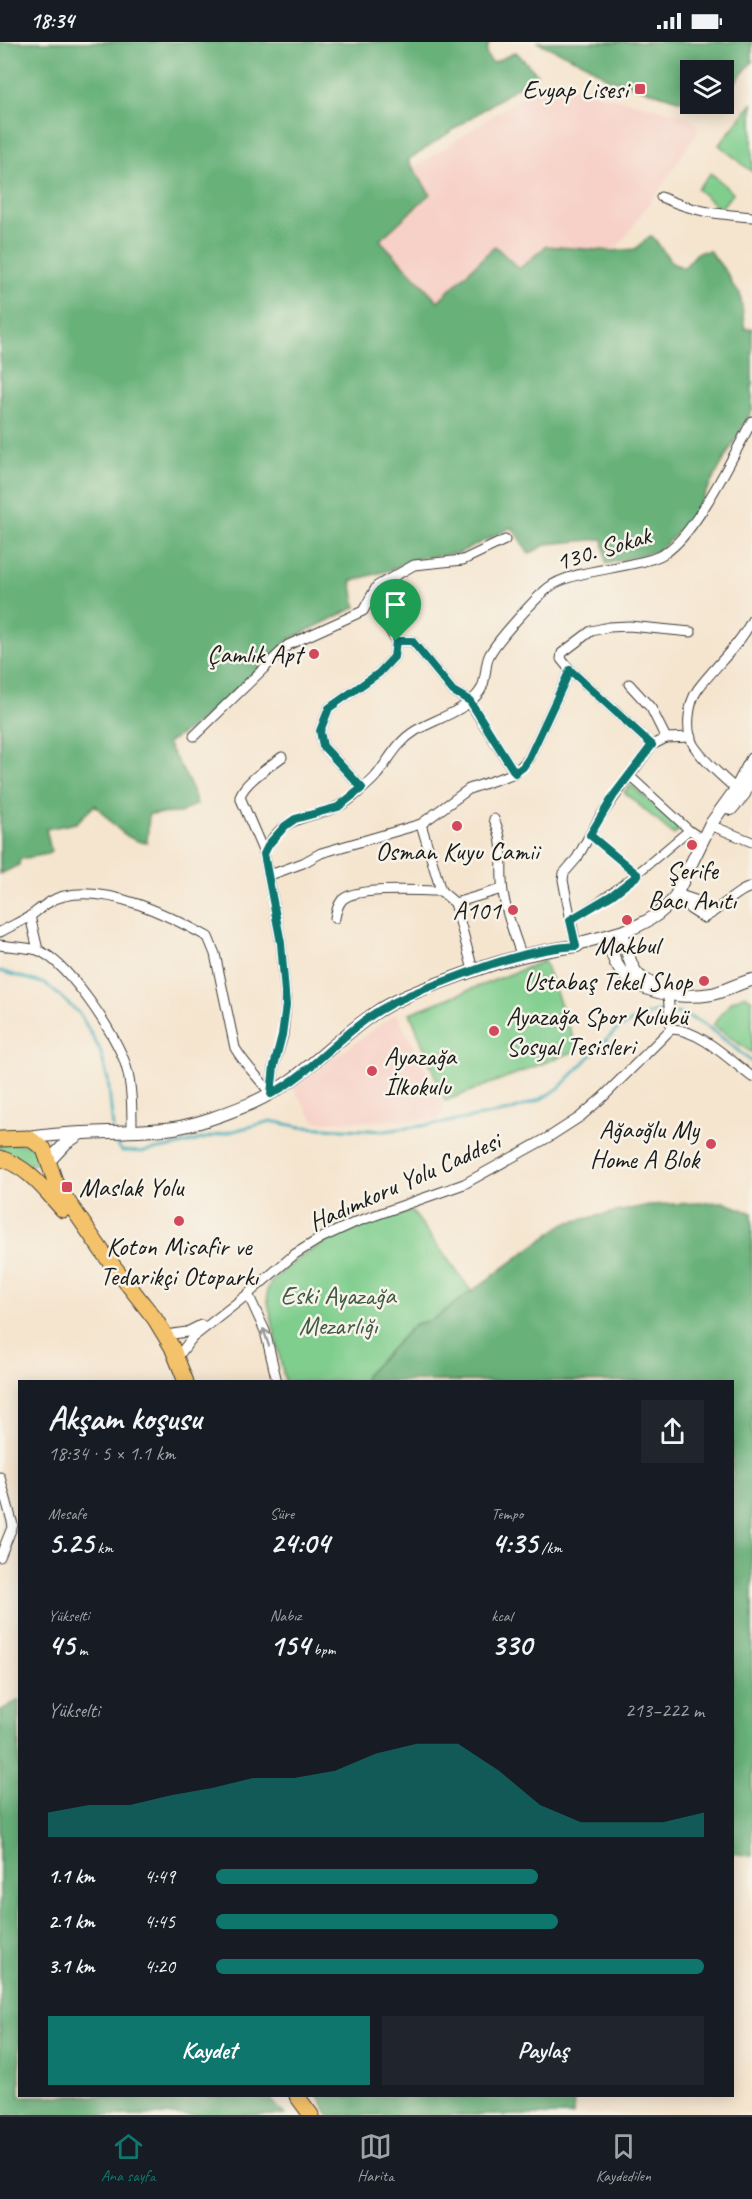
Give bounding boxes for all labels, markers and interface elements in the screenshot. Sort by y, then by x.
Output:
text: 18:34 [30,7,74,35]
map controls [680,60,734,114]
button: layers [680,60,734,114]
place label: Evyap Lisesi [523,73,631,106]
marker: Evyap Lisesi [633,82,647,96]
street label: 130. Sokak [552,518,656,579]
pin [370,579,421,641]
icon: arrive [379,588,412,621]
place label: Çamlık Apt [207,638,305,671]
marker: Çamlık Apt [307,647,321,661]
marker: Osman Kuyu Camii [450,819,464,833]
place label: Osman Kuyu Camii [375,835,542,868]
marker: Şerife Bacı Anıtı [685,838,699,852]
place label: Şerife Bacı Anıtı [648,854,737,917]
place label: A101 [453,894,502,927]
marker: A101 [506,903,520,917]
marker: Makbul [620,913,634,927]
place label: Makbul [595,929,664,962]
place label: Ustabaş Tekel Shop [523,965,693,998]
marker: Ustabaş Tekel Shop [697,974,711,988]
place label: Ayazağa Spor Kulubü Sosyal Tesisleri [506,1000,691,1063]
marker: Ayazağa Spor Kulubü Sosyal Tesisleri [487,1024,501,1038]
place label: Ayazağa İlkokulu [384,1040,458,1103]
marker: Ayazağa İlkokulu [365,1064,379,1078]
place label: Ağaoğlu My Home A Blok [590,1113,702,1176]
street label: Hadımkoru Yolu Caddesi [303,1123,508,1238]
marker: Ağaoğlu My Home A Blok [704,1137,718,1151]
place label: Maslak Yolu [79,1171,185,1204]
marker: Maslak Yolu [60,1180,74,1194]
marker: Koton Misafir ve Tedarikçi Otoparkı [172,1214,186,1228]
place label: Koton Misafir ve Tedarikçi Otoparkı [100,1230,259,1293]
park label: Eski Ayazağa Mezarlığı [280,1279,397,1342]
one-way arrow [260,1328,271,1347]
text: Akşam koşusu [48,1397,201,1439]
button: share [641,1400,704,1463]
text: 18:34 · 5 × 1.1 km [48,1441,175,1466]
text: Mesafe [48,1504,86,1524]
text: Süre [270,1504,294,1524]
text: Tempo [491,1504,523,1524]
text: 5.25 [48,1524,93,1562]
text: 24:04 [270,1524,330,1562]
text: 4:35 [491,1524,537,1562]
text: km [93,1538,113,1558]
text: /km [537,1538,562,1558]
text: Yükselti [48,1606,89,1626]
text: Nabız [270,1606,301,1626]
text: kcal [491,1606,512,1626]
text: 45 [48,1626,75,1664]
text: 154 [270,1626,310,1664]
text: 330 [491,1626,532,1664]
text: m [75,1640,87,1660]
text: bpm [310,1640,336,1660]
text: Yükselti [48,1698,100,1723]
text: 213–222 m [625,1698,704,1723]
text: 1.1 km [48,1864,95,1889]
text: 4:49 [144,1864,175,1889]
text: 2.1 km [48,1909,95,1934]
text: 4:45 [144,1909,175,1934]
text: 3.1 km [48,1954,95,1979]
text: 4:20 [144,1954,175,1979]
button: Kaydet [48,2016,370,2085]
button: Paylaş [382,2016,704,2085]
tab: Ana sayfa [101,2130,155,2186]
tab: Harita [357,2130,394,2186]
tab: Kaydedilen [596,2130,651,2186]

